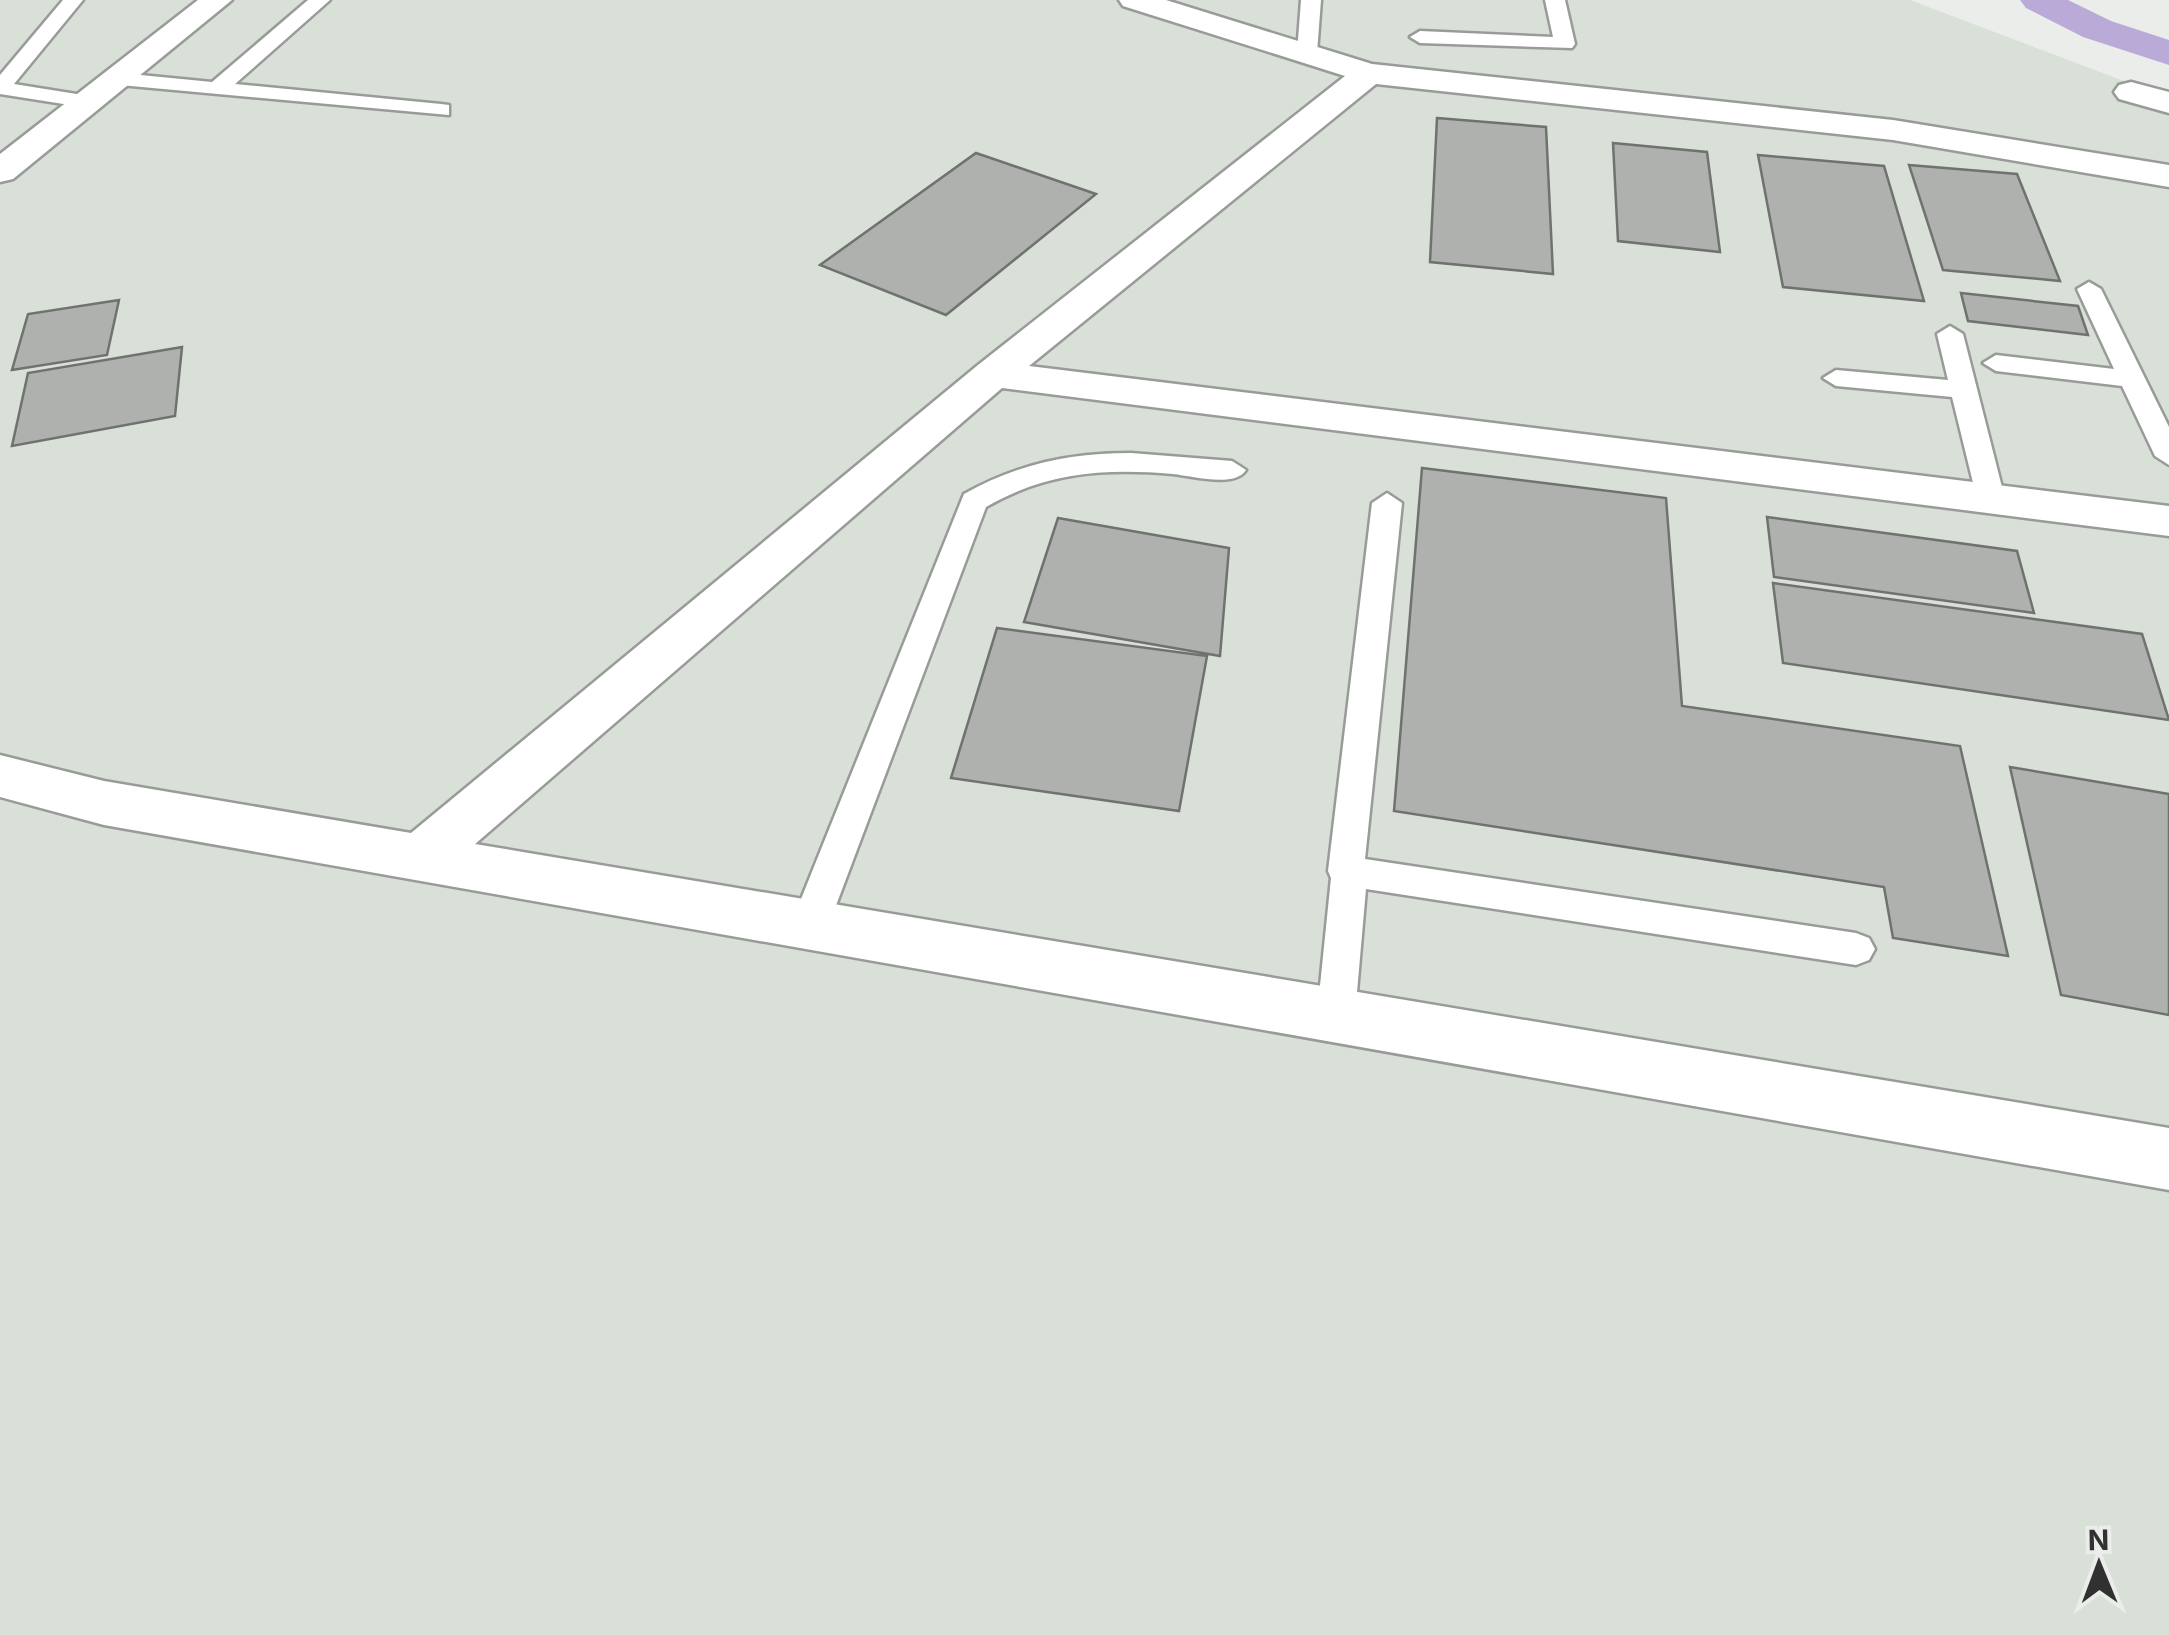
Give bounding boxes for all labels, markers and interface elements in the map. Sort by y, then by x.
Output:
north arrow [2049,1515,2149,1615]
text: N [2088,1523,2110,1557]

